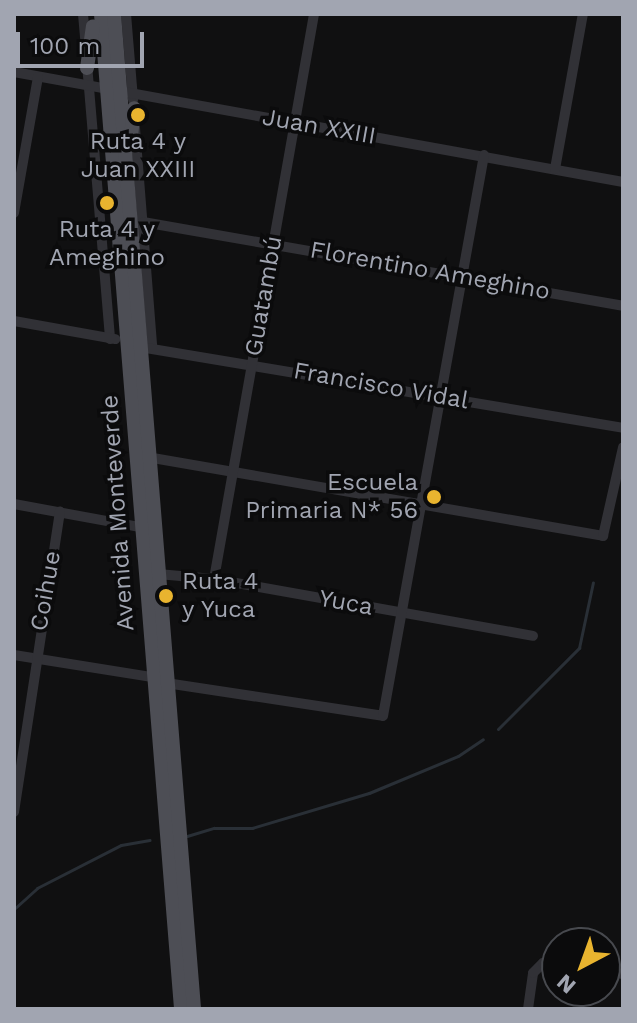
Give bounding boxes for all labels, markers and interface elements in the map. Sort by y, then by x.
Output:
scale bar [20,16,148,66]
text: 100 m [30,32,100,60]
street label: Juan XXIII [260,103,378,151]
marker: Ruta 4 y Juan XXIII [129,106,147,124]
place label: Ruta 4 y Juan XXIII [81,128,195,184]
marker: Ruta 4 y Ameghino [98,194,116,212]
place label: Ruta 4 y Ameghino [49,216,165,272]
street label: Guatambú [239,234,289,358]
street label: Florentino Ameghino [307,236,553,306]
street label: Francisco Vidal [291,356,471,416]
street label: Avenida Monteverde [95,394,141,632]
place label: Escuela Primaria N* 56 [245,469,418,525]
marker: Escuela Primaria N* 56 [425,488,443,506]
street label: Coihue [25,549,67,633]
place label: Ruta 4 y Yuca [182,568,259,624]
street label: Yuca [317,584,375,622]
marker: Ruta 4 y Yuca [157,587,175,605]
north arrow [541,927,621,1007]
text: N [552,969,581,999]

